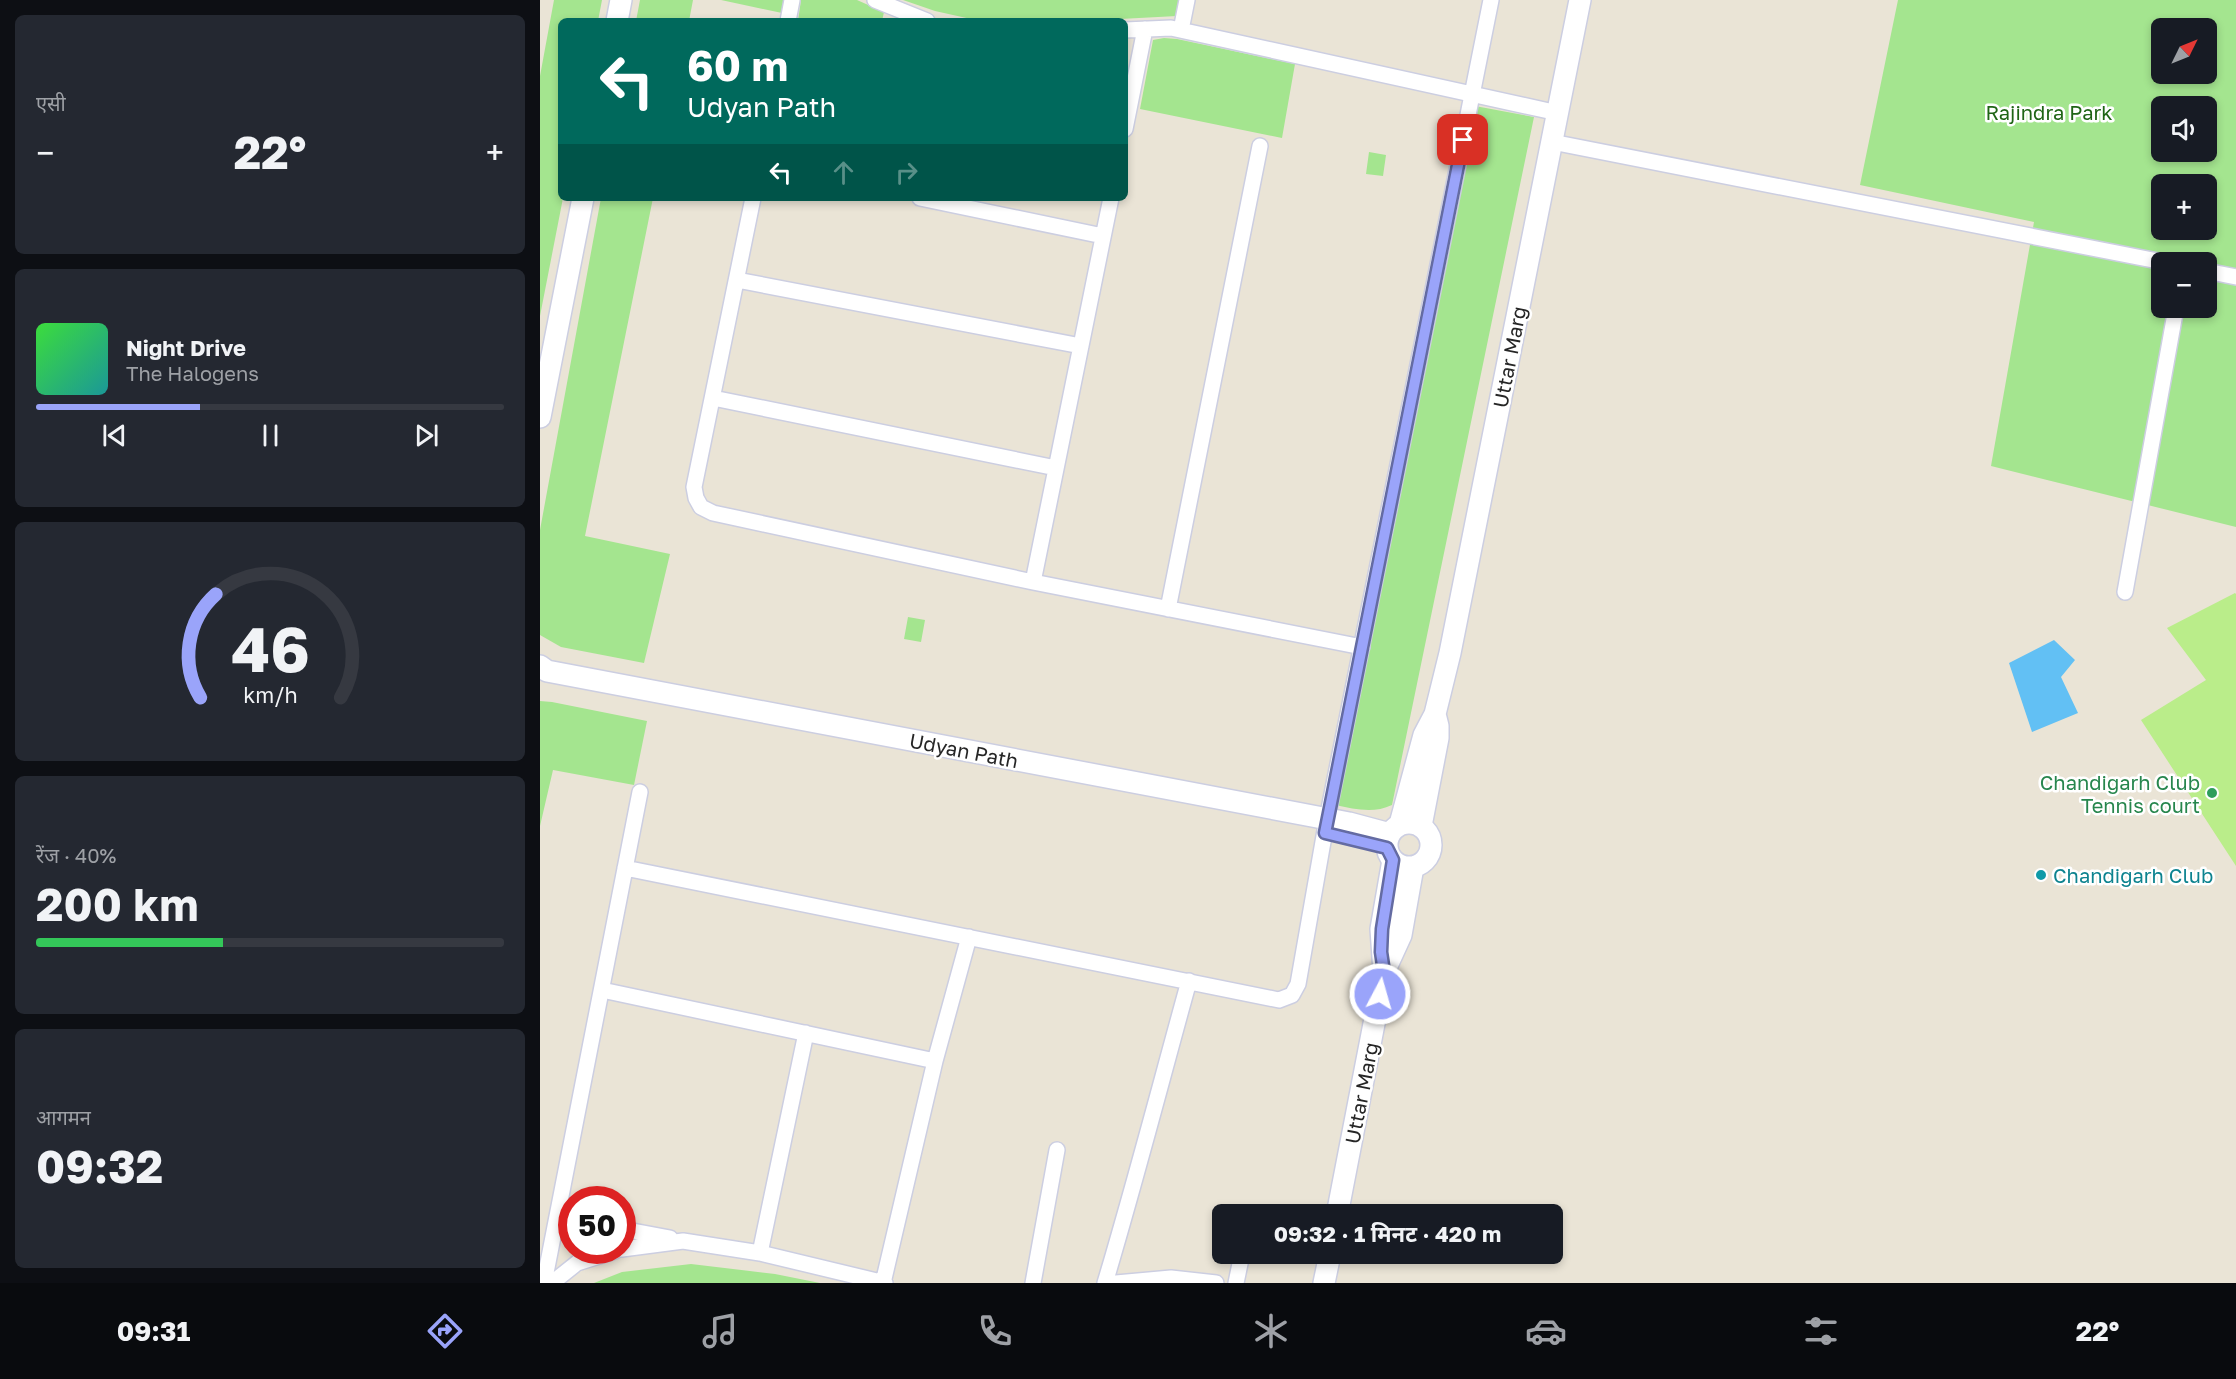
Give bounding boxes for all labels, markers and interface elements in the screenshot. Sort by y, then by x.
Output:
north arrow [2151,18,2217,84]
map controls [2151,18,2217,318]
text: 60 m [687,40,788,90]
icon: left [588,42,666,120]
text: एसी [36,91,66,115]
text: Udyan Path [687,91,836,123]
button: sound [2151,96,2217,162]
park label: Rajindra Park [1985,100,2113,124]
pin [1437,114,1488,165]
icon: arrive [1446,123,1479,156]
text: 22° [234,125,306,179]
text: − [36,133,54,172]
text: + [486,133,504,172]
icon: left [764,156,797,189]
icon: ahead [827,156,860,189]
icon: right [890,156,923,189]
button: + [2151,174,2217,240]
button: − [2151,252,2217,318]
street label: Uttar Marg [1487,304,1531,410]
text: Night Drive [126,334,246,361]
text: The Halogens [126,361,259,385]
icon: previous [98,419,131,452]
icon: pause [254,419,287,452]
icon: next [410,419,443,452]
text: 46 [231,612,309,687]
text: km/h [243,683,297,709]
street label: Udyan Path [908,728,1020,772]
place label: Chandigarh Club Tennis court [2040,770,2200,817]
marker: Chandigarh Club Tennis court [2205,786,2219,800]
text: रेंज · 40% [36,843,116,867]
place label: Chandigarh Club [2053,863,2213,887]
marker: Chandigarh Club [2034,868,2048,882]
text: 200 km [36,877,199,931]
position arrow [1348,962,1412,1026]
street label: Uttar Marg [1339,1040,1383,1146]
text: आगमन [36,1105,91,1129]
text: 09:32 [36,1139,163,1193]
speed limit sign: 50 [558,1186,636,1264]
text: 09:32 · 1 मिनट · 420 m [1274,1220,1501,1247]
icon: directions [424,1310,466,1352]
icon: music [699,1310,741,1352]
icon: phone [974,1310,1016,1352]
icon: climate [1250,1310,1292,1352]
icon: car [1525,1310,1567,1352]
icon: filters [1800,1310,1842,1352]
text: 09:31 [117,1315,190,1347]
text: 22° [2076,1315,2119,1347]

